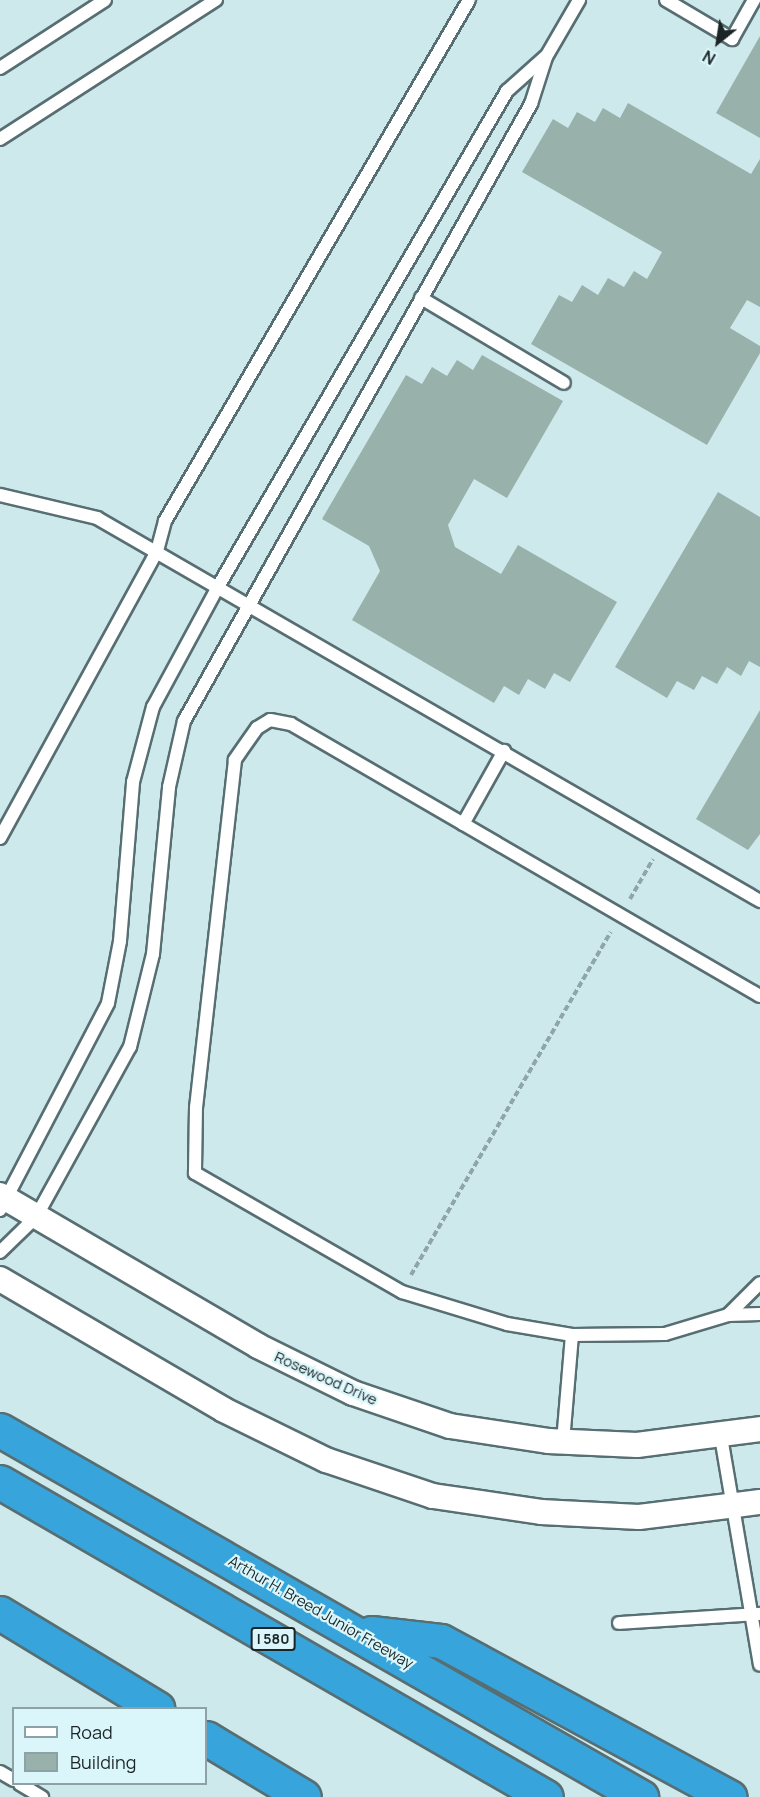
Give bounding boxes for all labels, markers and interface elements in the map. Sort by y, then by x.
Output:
north arrow [688,12,748,72]
text: N [699,45,719,70]
street label: Rosewood Drive [272,1347,380,1409]
street label: Arthur H. Breed Junior Freeway [225,1552,417,1672]
road number: I 580 [250,1628,296,1650]
legend [12,1707,207,1785]
text: Road [70,1720,113,1744]
text: Building [70,1750,136,1774]

